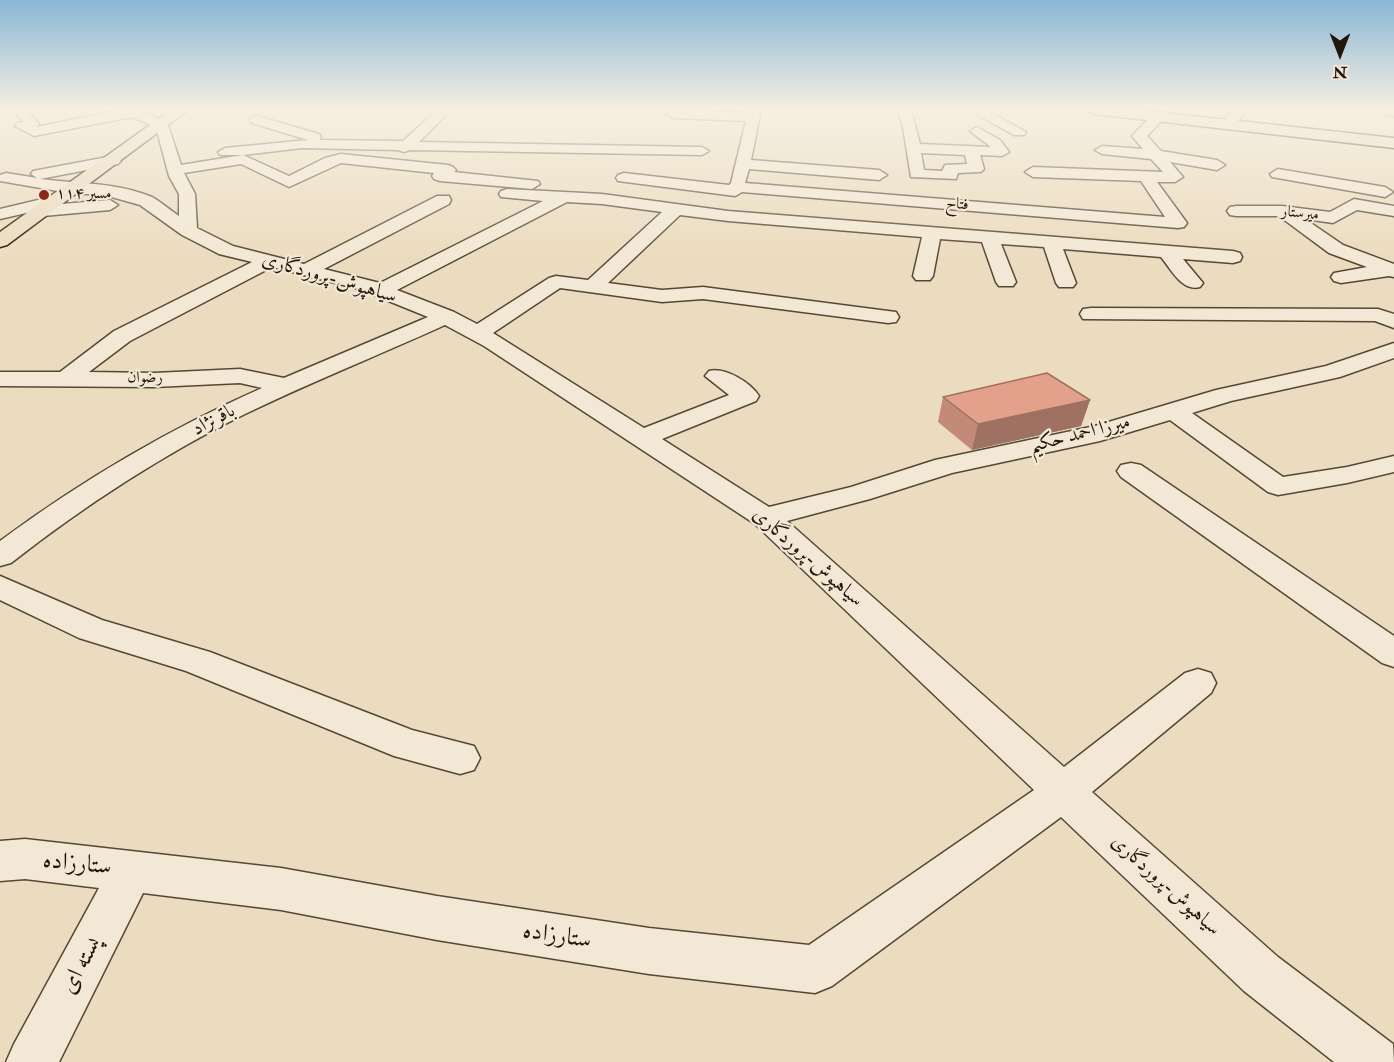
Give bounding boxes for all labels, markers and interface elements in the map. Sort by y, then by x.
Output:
north arrow [1310,24,1370,84]
text: N [1333,62,1347,82]
place label: مسیر ۱۱۴ [56,185,112,205]
marker: مسیر ۱۱۴ [37,188,51,202]
street label: فتاح [945,194,969,216]
street label: میرستار [1280,202,1320,226]
street label: سیاهپوش-پروردگاری [259,248,399,310]
street label: رضوان [127,369,163,389]
street label: باقرنژاد [188,400,240,442]
street label: میرزا احمد حکیم [1027,411,1133,459]
street label: سیاهپوش-پروردگاری [747,503,867,613]
street label: سیاهپوش-پروردگاری [1105,830,1225,942]
street label: ستارزاده [41,847,113,883]
street label: ستارزاده [521,917,593,957]
street label: پسته ای [55,932,109,1000]

